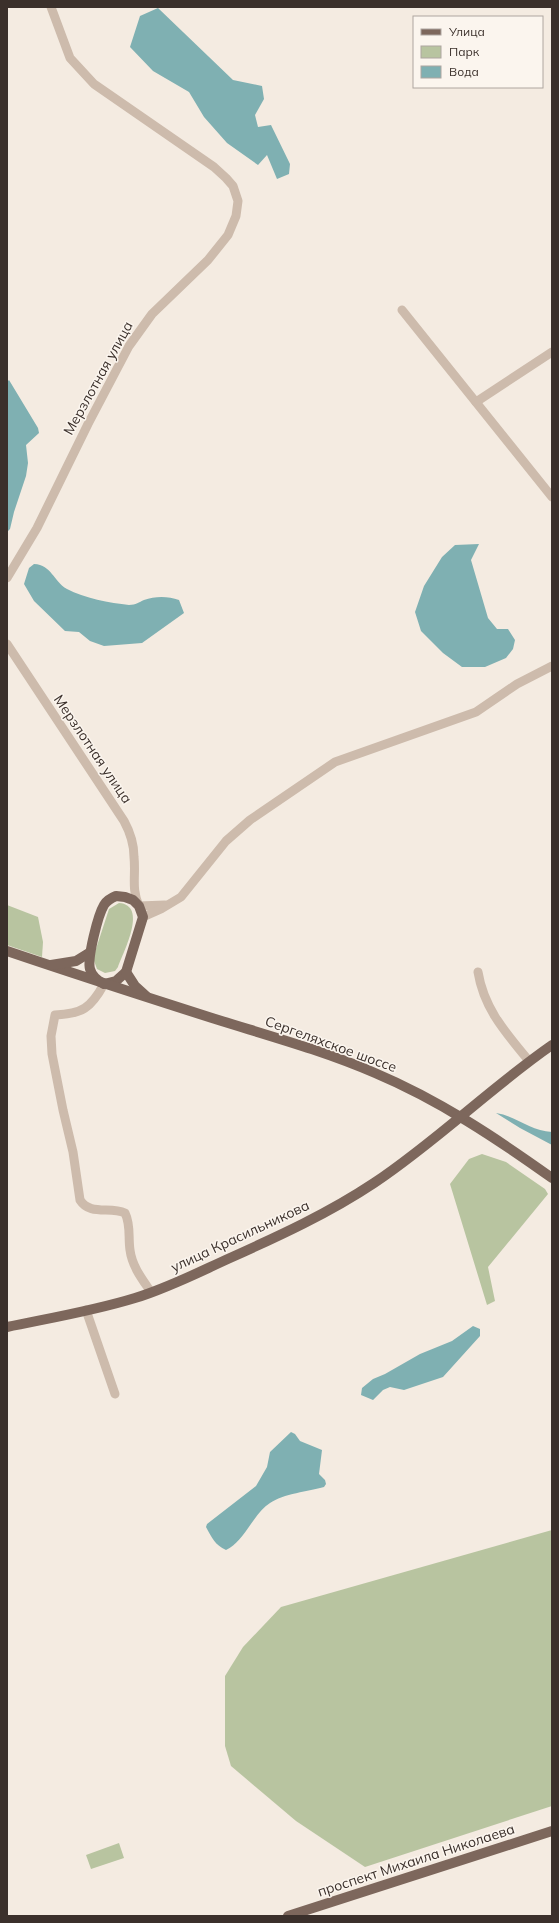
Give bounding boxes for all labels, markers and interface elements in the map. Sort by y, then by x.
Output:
legend [413,16,543,88]
text: Улица [448,24,485,39]
text: Парк [449,44,480,59]
text: Вода [449,64,479,79]
street label: Мерзлотная улица [59,318,137,438]
street label: Мерзлотная улица [50,691,136,807]
street label: Сергеляхское шоссе [263,1012,399,1076]
street label: улица Красильникова [168,1196,312,1276]
street label: проспект Михаила Николаева [315,1820,517,1900]

